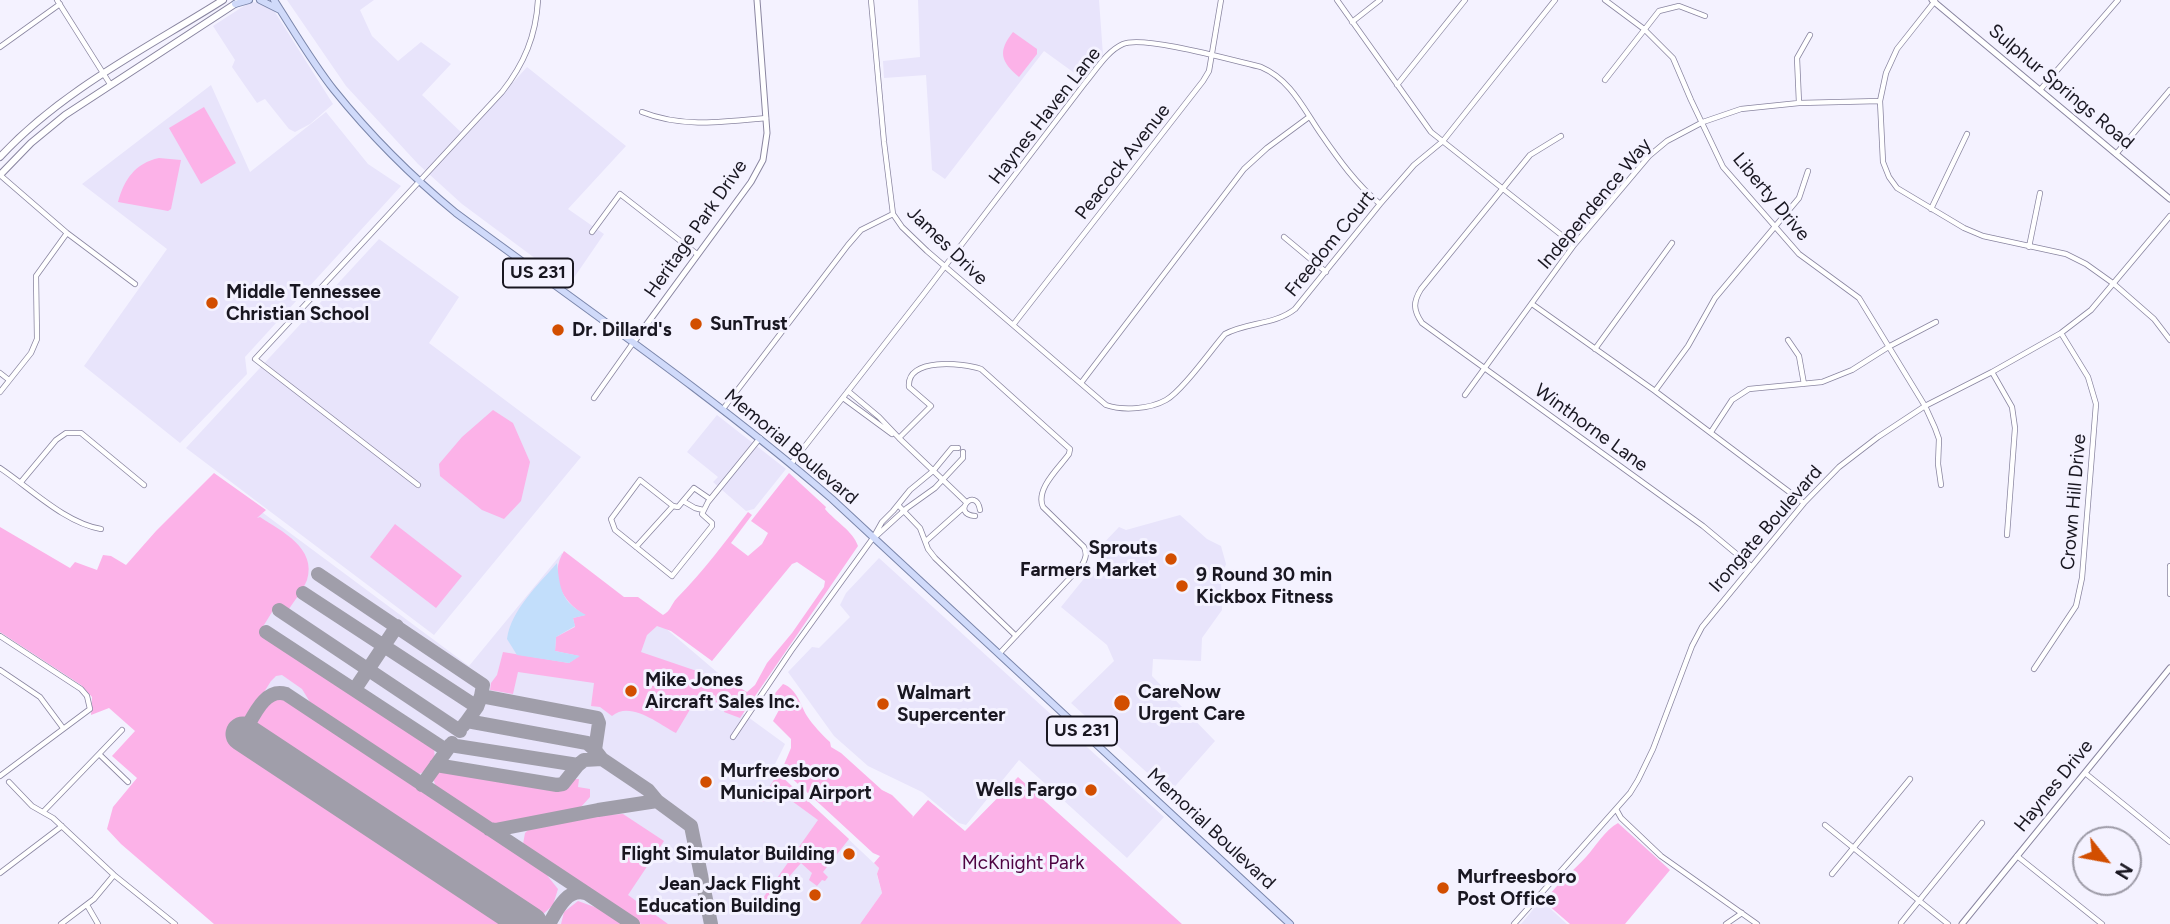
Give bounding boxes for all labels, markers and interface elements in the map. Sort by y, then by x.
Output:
street label: Sulphur Springs Road [1984,20,2138,154]
street label: Haynes Haven Lane [984,43,1106,189]
street label: Peacock Avenue [1071,100,1175,224]
street label: Independence Way [1534,134,1656,274]
street label: Liberty Drive [1728,148,1814,246]
street label: Heritage Park Drive [640,156,752,302]
street label: Freedom Court [1280,187,1380,301]
street label: James Drive [902,202,992,290]
road number: US 231 [503,258,573,288]
place label: Middle Tennessee Christian School [226,281,381,325]
marker: Middle Tennessee Christian School [204,295,220,311]
place label: SunTrust [710,313,788,335]
marker: SunTrust [688,316,704,332]
place label: Dr. Dillard's [572,319,672,341]
marker: Dr. Dillard's [550,322,566,338]
street label: Winthorne Lane [1530,379,1652,477]
street label: Memorial Boulevard [720,384,862,510]
street label: Crown Hill Drive [2057,433,2091,571]
street label: Irongate Boulevard [1705,461,1827,597]
place label: Sprouts Farmers Market [1020,537,1157,581]
marker: Sprouts Farmers Market [1163,551,1179,567]
place label: 9 Round 30 min Kickbox Fitness [1196,564,1333,608]
marker: 9 Round 30 min Kickbox Fitness [1174,578,1190,594]
place label: Mike Jones Aircraft Sales Inc. [645,669,800,713]
place label: CareNow Urgent Care [1138,681,1245,725]
place label: Walmart Supercenter [897,682,1005,726]
marker: Mike Jones Aircraft Sales Inc. [623,683,639,699]
marker: CareNow Urgent Care [1112,693,1132,713]
marker: Walmart Supercenter [875,696,891,712]
road number: US 231 [1047,716,1117,746]
street label: Haynes Drive [2010,735,2098,837]
place label: Murfreesboro Municipal Airport [720,760,872,804]
street label: Memorial Boulevard [1142,764,1280,894]
marker: Murfreesboro Municipal Airport [698,774,714,790]
place label: Wells Fargo [976,779,1077,801]
marker: Wells Fargo [1083,782,1099,798]
north arrow [2072,826,2142,896]
place label: Flight Simulator Building [621,843,835,865]
marker: Flight Simulator Building [841,846,857,862]
park label: McKnight Park [962,852,1084,874]
text: N [2110,859,2137,883]
place label: Murfreesboro Post Office [1457,866,1576,910]
place label: Jean Jack Flight Education Building [638,873,801,917]
marker: Murfreesboro Post Office [1435,880,1451,896]
marker: Jean Jack Flight Education Building [807,887,823,903]

